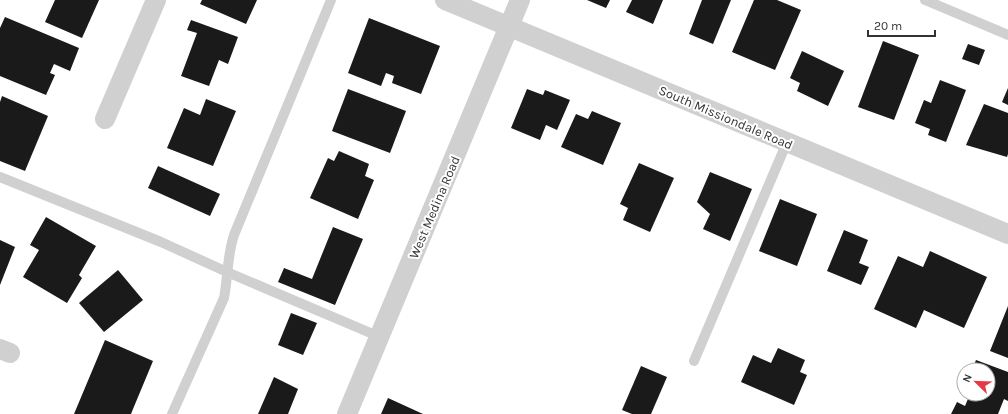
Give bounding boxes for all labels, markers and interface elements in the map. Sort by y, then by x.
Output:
scale bar [868,12,935,38]
text: 20 m [874,19,902,33]
street label: South Missiondale Road [656,82,795,153]
street label: West Medina Road [406,154,463,261]
north arrow [956,362,996,402]
text: N [960,372,975,384]

